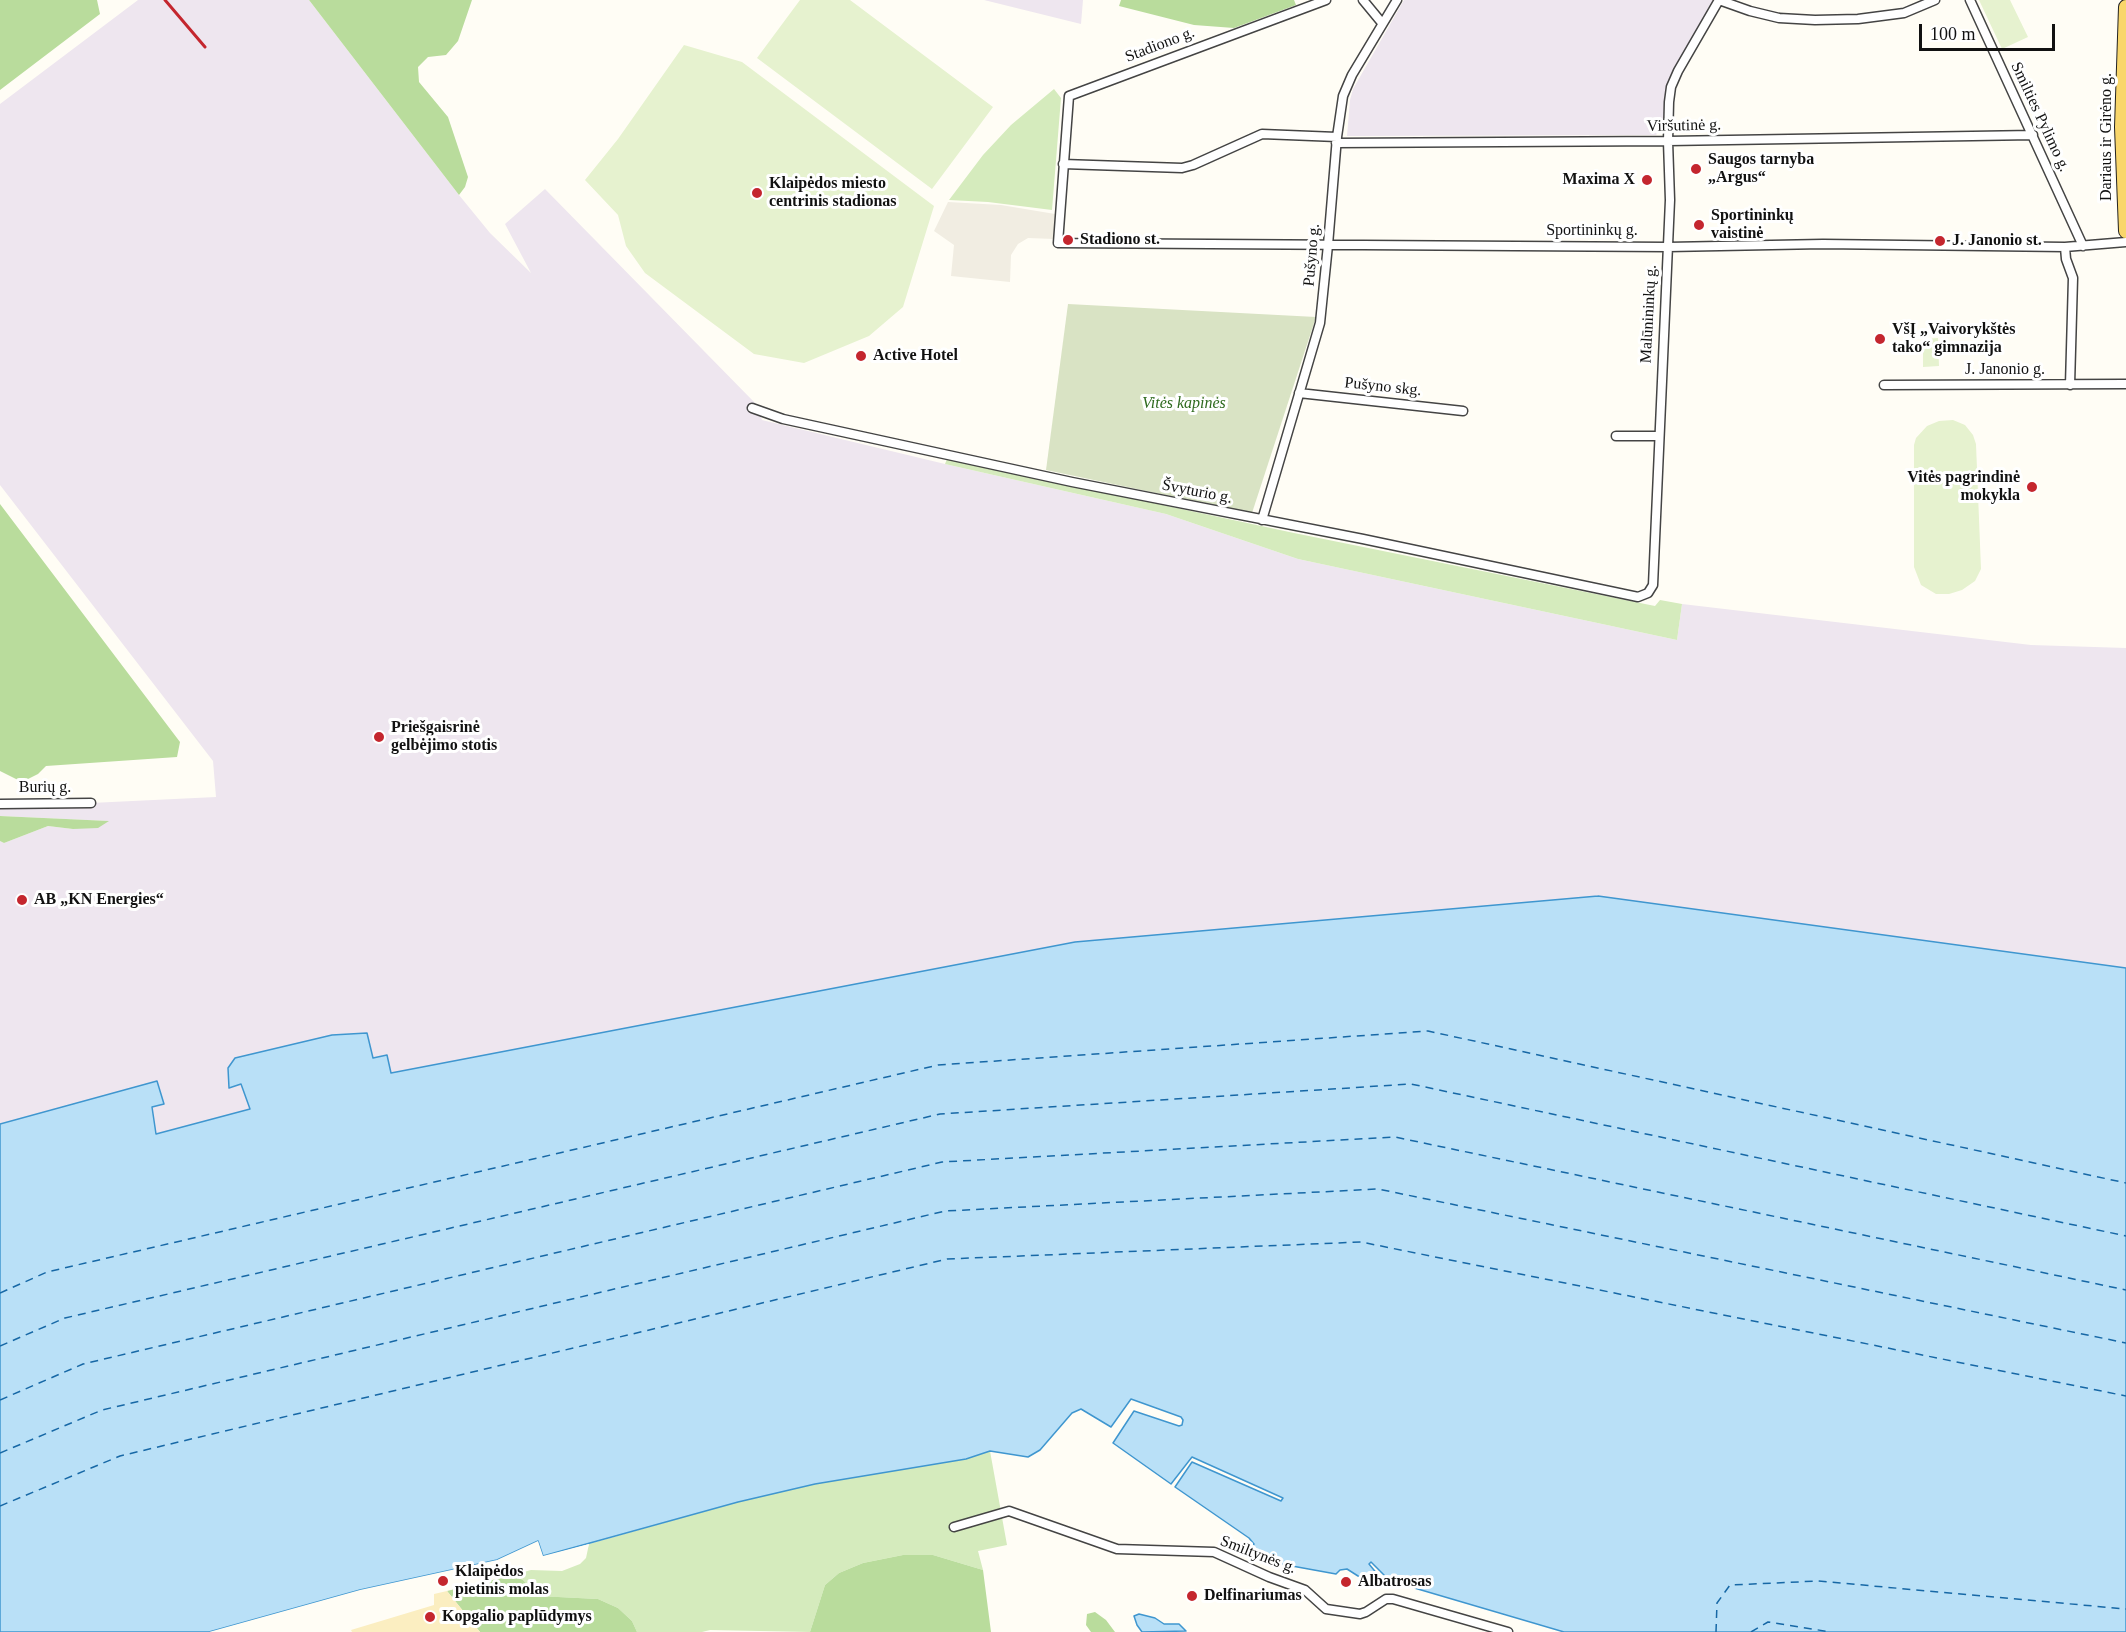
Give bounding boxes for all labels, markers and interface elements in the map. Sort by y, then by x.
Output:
scale bar [1922,12,2058,50]
street label: Stadiono g. [1123,23,1197,67]
text: 100 m [1930,24,1976,44]
street label: Smilties Pylimo g. [2006,59,2074,175]
street label: Dariaus ir Girėno g. [2097,73,2117,201]
street label: Viršutinė g. [1647,116,1721,136]
place label: Saugos tarnyba „Argus“ [1708,150,1814,188]
marker: Saugos tarnyba „Argus“ [1689,162,1703,176]
place label: Maxima X [1563,170,1635,190]
marker: Maxima X [1640,173,1654,187]
place label: Klaipėdos miesto centrinis stadionas [769,174,897,212]
marker: Klaipėdos miesto centrinis stadionas [750,186,764,200]
place label: Sportininkų vaistinė [1711,206,1794,244]
marker: Sportininkų vaistinė [1692,218,1706,232]
street label: Sportininkų g. [1546,221,1638,241]
street label: Pušyno g. [1300,223,1324,287]
place label: Stadiono st. [1080,230,1160,250]
place label: J. Janonio st. [1952,231,2042,251]
marker: Stadiono st. [1061,233,1075,247]
marker: J. Janonio st. [1933,234,1947,248]
street label: Malūnininkų g. [1637,264,1661,364]
place label: VšĮ „Vaivorykštės tako“ gimnazija [1892,320,2015,358]
marker: VšĮ „Vaivorykštės tako“ gimnazija [1873,332,1887,346]
place label: Active Hotel [873,346,958,366]
marker: Active Hotel [854,349,868,363]
street label: J. Janonio g. [1965,360,2045,380]
street label: Pušyno skg. [1344,373,1422,401]
park label: Vitės kapinės [1142,394,1226,414]
place label: Vitės pagrindinė mokykla [1907,468,2020,506]
street label: Švyturio g. [1160,476,1234,508]
marker: Vitės pagrindinė mokykla [2025,480,2039,494]
place label: Priešgaisrinė gelbėjimo stotis [391,718,497,756]
marker: Priešgaisrinė gelbėjimo stotis [372,730,386,744]
street label: Burių g. [19,778,71,798]
place label: AB „KN Energies“ [34,890,164,910]
marker: AB „KN Energies“ [15,893,29,907]
street label: Smiltynės g. [1217,1532,1299,1578]
place label: Klaipėdos pietinis molas [455,1562,549,1600]
place label: Albatrosas [1358,1572,1431,1592]
marker: Klaipėdos pietinis molas [436,1574,450,1588]
marker: Albatrosas [1339,1575,1353,1589]
place label: Delfinariumas [1204,1586,1302,1606]
marker: Delfinariumas [1185,1589,1199,1603]
place label: Kopgalio paplūdymys [442,1607,592,1627]
marker: Kopgalio paplūdymys [423,1610,437,1624]

